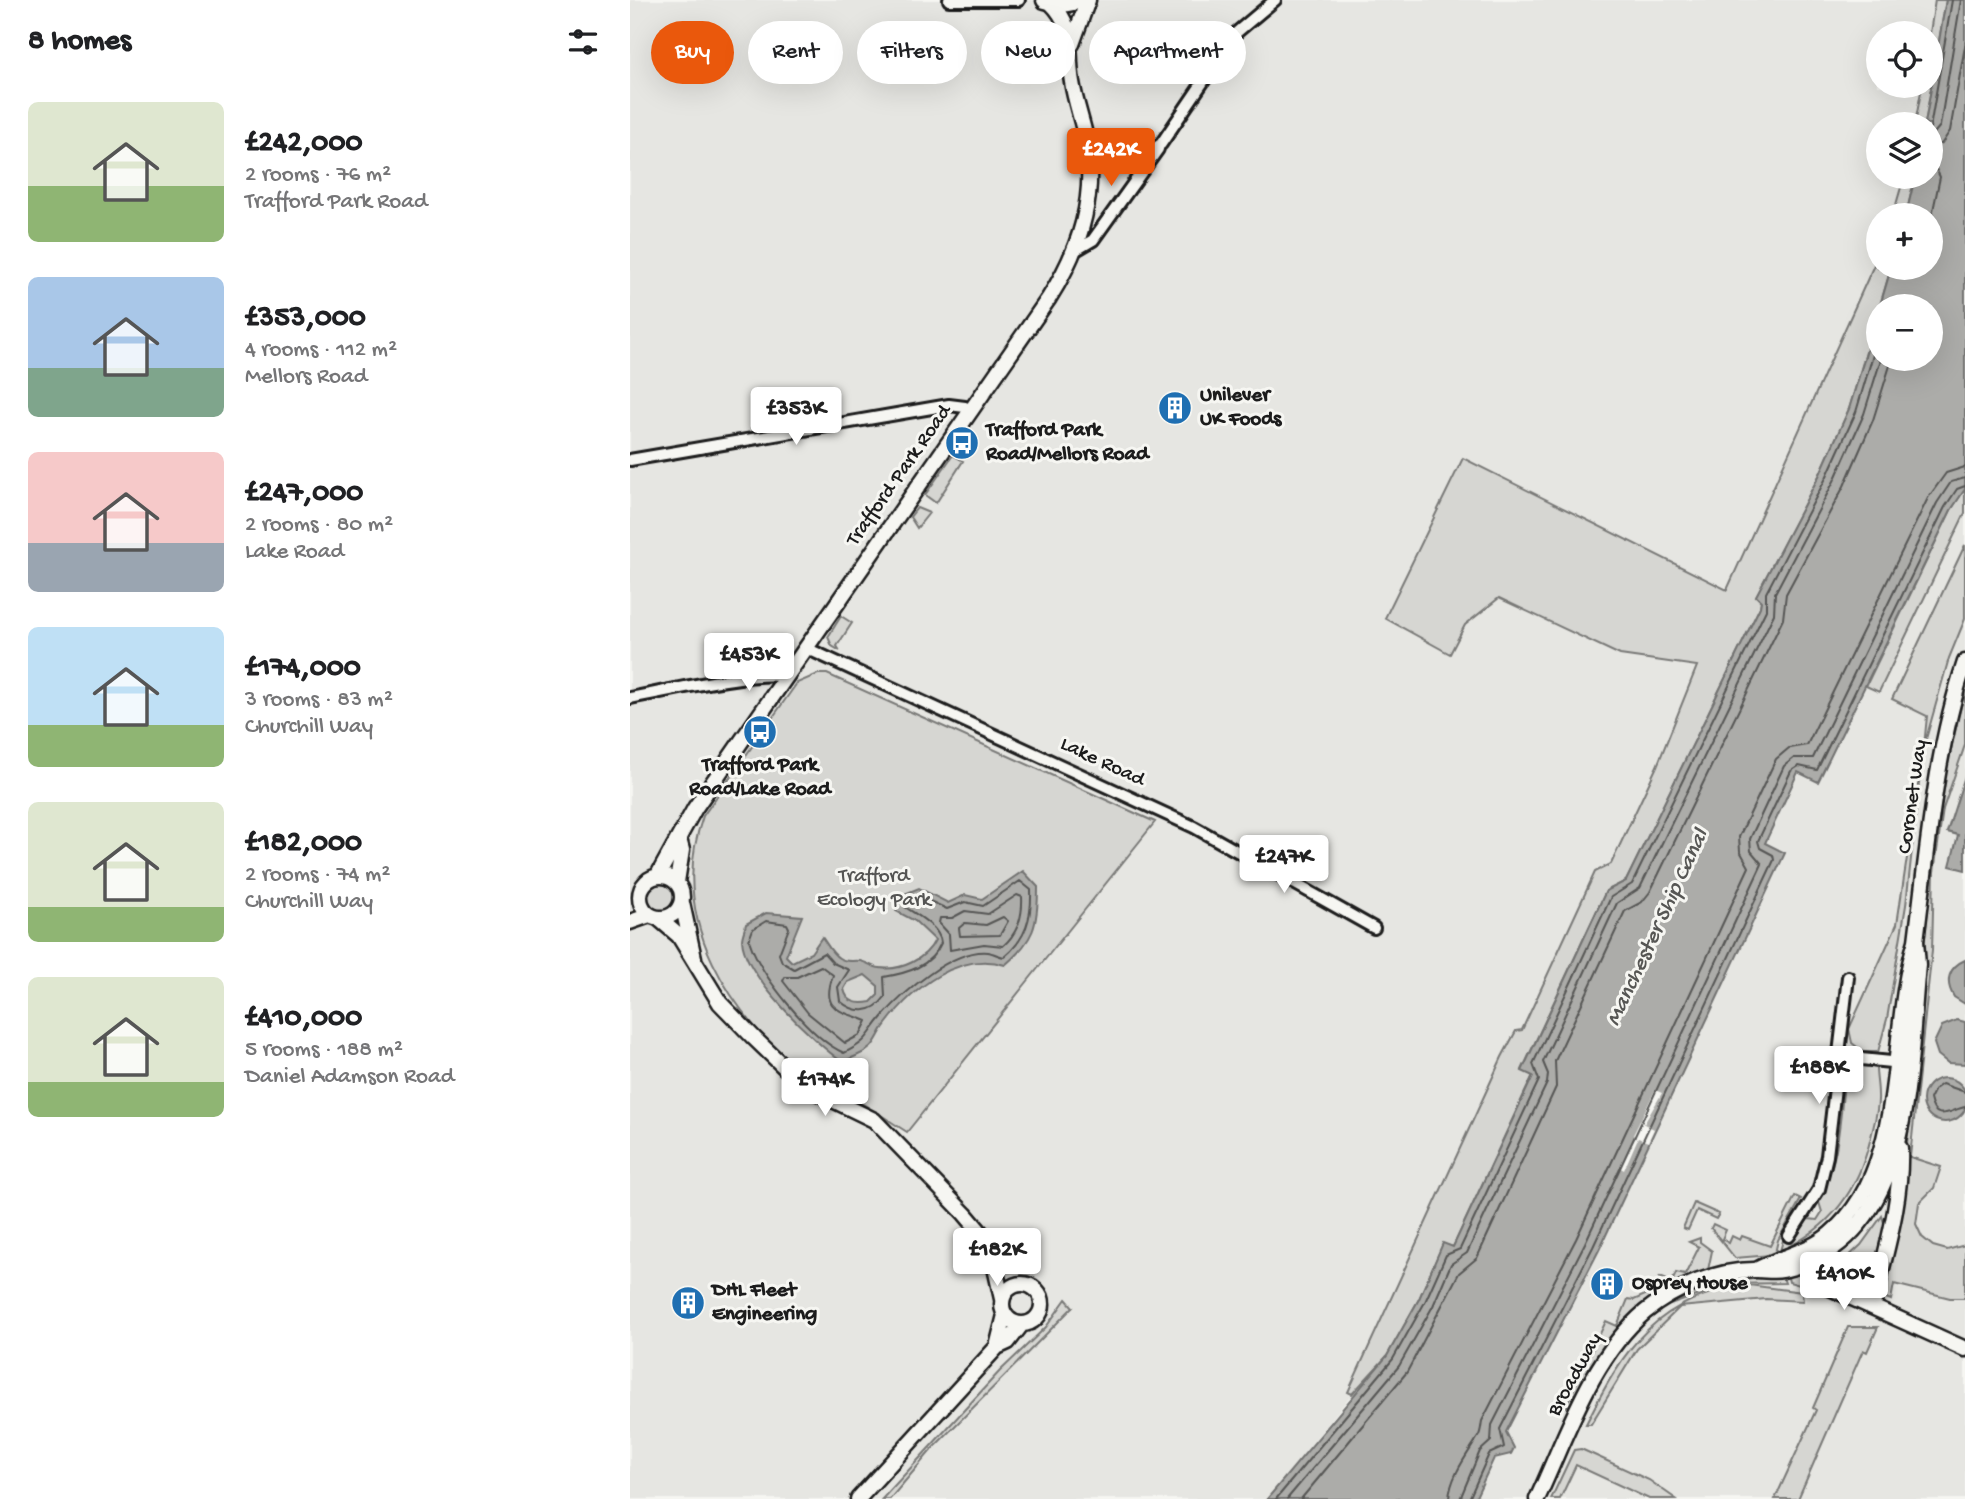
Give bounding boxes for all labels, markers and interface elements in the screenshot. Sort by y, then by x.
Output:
chip: Buy [651,21,734,84]
chip: Rent [748,21,843,84]
chip: Filters [857,21,967,84]
chip: New [981,21,1075,84]
chip: Apartment [1089,21,1246,84]
map controls [1866,21,1943,371]
button: locate [1866,21,1943,98]
icon: filters [564,23,602,61]
text: 8 homes [28,25,131,60]
button: layers [1866,112,1943,189]
text: £242,000 [245,127,362,162]
pin: £242K [1062,128,1160,188]
icon: home [84,130,168,214]
text: £242K [1083,137,1139,164]
text: 2 rooms · 76 m² [245,162,391,189]
text: Trafford Park Road [245,189,427,216]
button: + [1866,203,1943,280]
button: − [1866,294,1943,371]
text: £353,000 [245,302,366,337]
icon: home [84,305,168,389]
text: 4 rooms · 112 m² [245,337,397,364]
text: Mellors Road [245,364,367,391]
place label: Unilever UK Foods [1200,384,1283,433]
pin: £353K [747,388,845,447]
building icon: Unilever UK Foods [1156,389,1194,427]
text: £353K [767,396,825,423]
street label: Trafford Park Road [841,399,959,552]
place label: Trafford Park Road/Mellors Road [984,419,1151,468]
bus stop icon: Trafford Park Road/Mellors Road [943,424,981,462]
text: £247,000 [245,477,363,512]
icon: home [84,480,168,564]
text: 2 rooms · 80 m² [245,512,393,539]
text: Lake Road [245,539,344,566]
pin: £453K [700,634,798,693]
text: £453K [720,642,778,669]
text: £174,000 [245,652,361,687]
icon: home [84,655,168,739]
text: 3 rooms · 83 m² [245,687,393,714]
bus stop icon: Trafford Park Road/Lake Road [741,713,779,751]
text: Churchill Way [245,714,373,741]
street label: Lake Road [1056,733,1150,794]
street label: Coronet Way [1894,738,1934,856]
place label: Trafford Park Road/Lake Road [688,754,833,803]
water label: Manchester Ship Canal [1601,824,1716,1031]
text: £182,000 [245,827,362,862]
icon: home [84,830,168,914]
pin: £247K [1235,836,1333,895]
text: £247K [1256,844,1313,871]
text: 2 rooms · 74 m² [245,862,390,889]
park label: Trafford Ecology Park [817,865,934,914]
text: Churchill Way [245,889,373,916]
text: £410,000 [245,1002,362,1037]
icon: home [84,1005,168,1089]
text: 5 rooms · 188 m² [245,1037,403,1064]
pin: £188K [1770,1046,1868,1106]
text: £188K [1790,1055,1848,1082]
pin: £174K [776,1058,874,1118]
text: Daniel Adamson Road [245,1064,454,1091]
text: £174K [797,1067,853,1094]
pin: £182K [948,1228,1046,1288]
text: £182K [969,1237,1025,1264]
pin: £410K [1795,1252,1893,1312]
text: £410K [1816,1261,1872,1288]
building icon: Osprey House [1588,1265,1626,1303]
place label: Osprey House [1632,1272,1749,1297]
place label: DHL Fleet Engineering [710,1279,817,1328]
building icon: DHL Fleet Engineering [669,1284,707,1322]
street label: Broadway [1542,1329,1609,1422]

